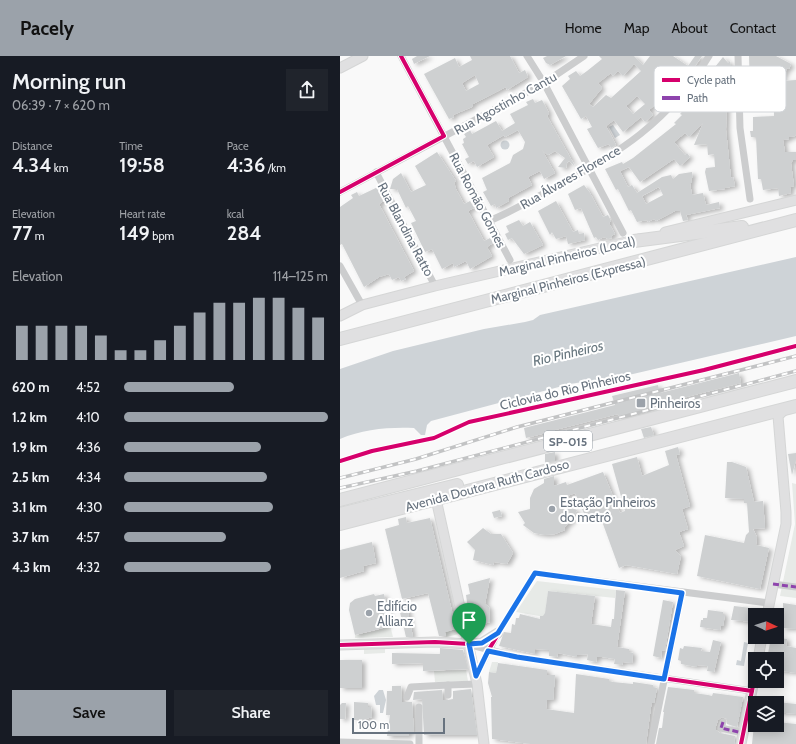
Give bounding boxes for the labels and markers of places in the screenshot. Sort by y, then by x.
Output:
place label: Pinheiros [650,395,701,411]
marker: Pinheiros [635,397,647,409]
place label: Estação Pinheiros do metrô [560,494,656,525]
marker: Estação Pinheiros do metrô [547,504,557,514]
place label: Edifício Allianz [377,598,417,629]
pin [452,603,486,644]
marker: Edifício Allianz [364,608,374,618]

